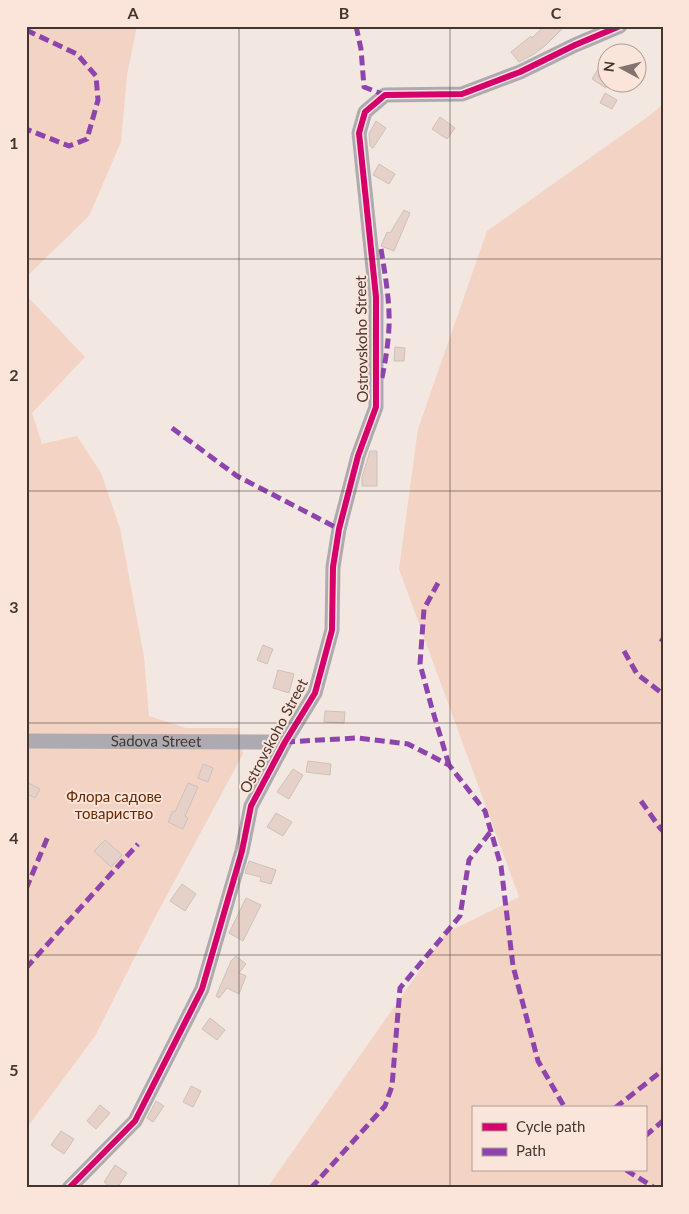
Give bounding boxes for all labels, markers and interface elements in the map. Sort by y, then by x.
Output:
text: A [126,3,139,22]
text: B [339,3,349,22]
text: C [551,3,562,22]
north arrow [596,42,646,92]
text: N [600,60,618,73]
text: 1 [9,133,19,152]
street label: Ostrovskoho Street [351,275,371,403]
text: 2 [9,365,19,384]
text: 3 [9,597,19,616]
street label: Ostrovskoho Street [235,675,311,796]
street label: Sadova Street [111,731,202,750]
park label: Флора садове товариство [66,787,162,822]
text: 4 [9,828,19,847]
text: 5 [9,1060,19,1079]
legend [472,1106,646,1172]
text: Cycle path [516,1117,585,1135]
text: Path [516,1141,546,1159]

